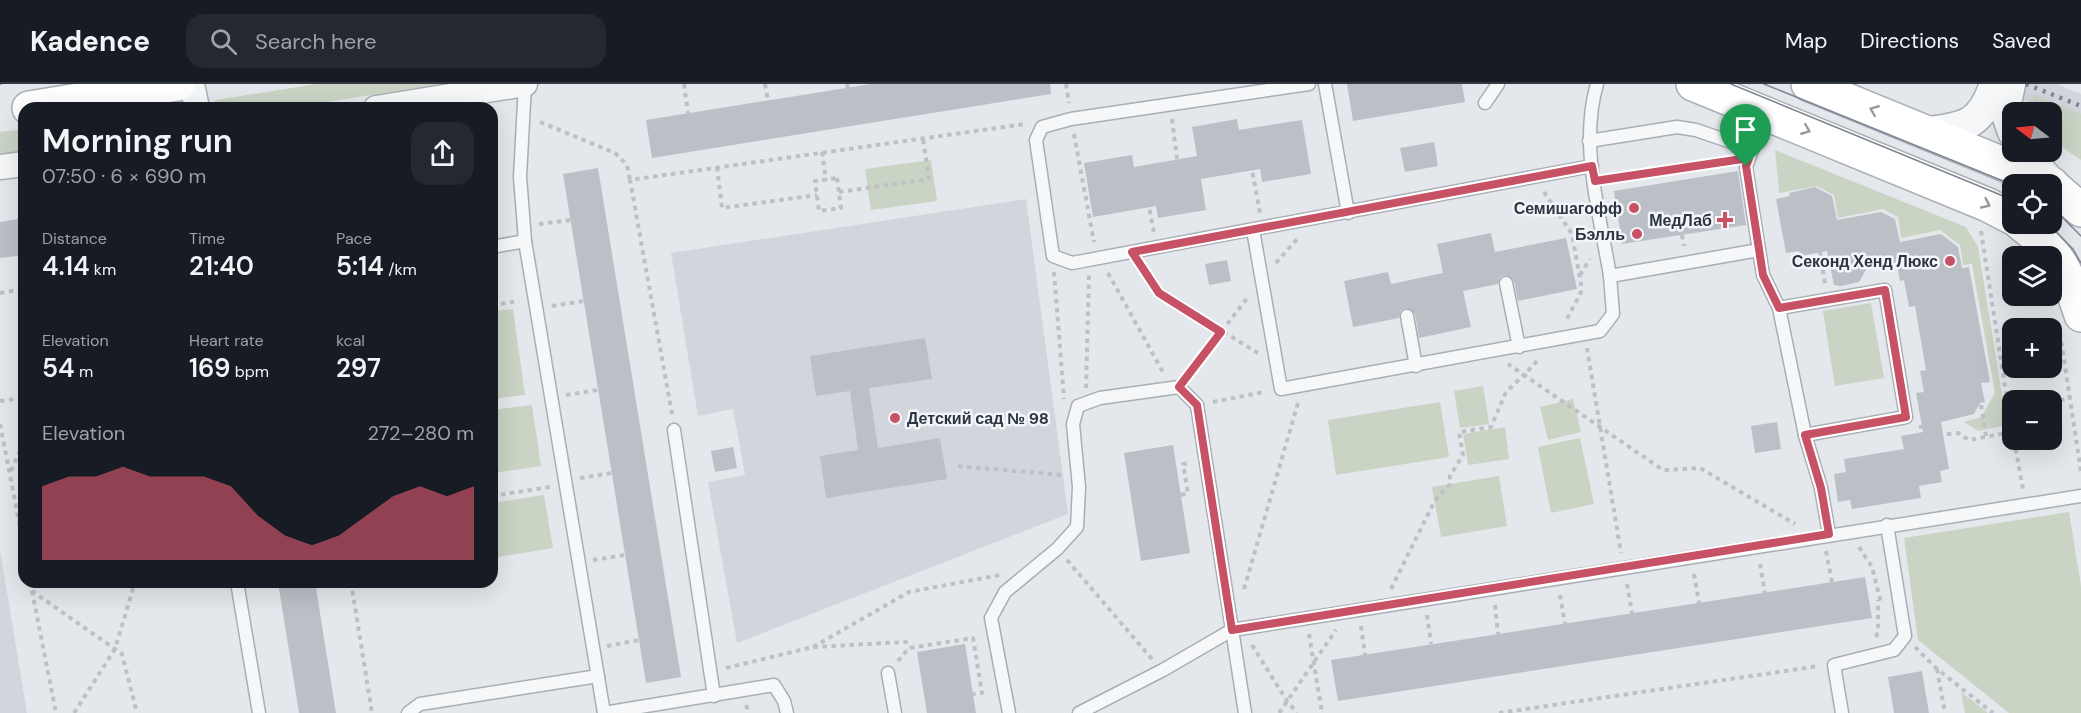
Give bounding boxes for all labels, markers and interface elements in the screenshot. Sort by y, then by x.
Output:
search box [186,14,606,68]
text: Kadence [30,23,150,60]
icon: search [207,25,240,58]
text: Search here [255,27,376,56]
text: Map [1785,27,1827,55]
text: Directions [1860,27,1959,55]
text: Saved [1992,27,2051,55]
north arrow [2002,102,2062,162]
map controls [2002,102,2062,450]
pin [1720,104,1771,166]
one-way arrow [1869,105,1879,118]
icon: arrive [1729,113,1762,146]
text: Morning run [42,119,233,162]
button: share [411,122,474,185]
one-way arrow [1799,123,1810,135]
text: 07:50 · 6 × 690 m [42,163,206,189]
button: locate [2002,174,2062,234]
one-way arrow [1979,197,1990,209]
place label: Семишагофф [1514,198,1622,219]
marker: Семишагофф [1627,201,1641,215]
place label: МедЛаб [1649,210,1712,231]
marker: МедЛаб [1716,211,1734,229]
place label: Бэлль [1575,224,1625,245]
marker: Бэлль [1630,227,1644,241]
text: Distance [42,228,107,249]
text: Time [189,228,225,249]
text: Pace [336,228,372,249]
button: layers [2002,246,2062,306]
text: 4.14 [42,249,90,283]
text: 21:40 [189,249,254,283]
text: 5:14 [336,249,384,283]
place label: Секонд Хенд Люкс [1792,251,1938,272]
marker: Секонд Хенд Люкс [1943,254,1957,268]
text: km [90,259,116,280]
text: /km [384,259,417,280]
button: + [2002,318,2062,378]
text: Elevation [42,330,109,351]
text: Heart rate [189,330,264,351]
text: kcal [336,330,365,351]
text: 54 [42,351,75,385]
text: 169 [189,351,230,385]
text: 297 [336,351,381,385]
text: m [75,361,93,382]
text: bpm [230,361,269,382]
button: − [2002,390,2062,450]
place label: Детский сад № 98 [907,408,1049,429]
marker: Детский сад № 98 [888,411,902,425]
text: Elevation [42,420,125,446]
text: 272–280 m [368,420,474,446]

